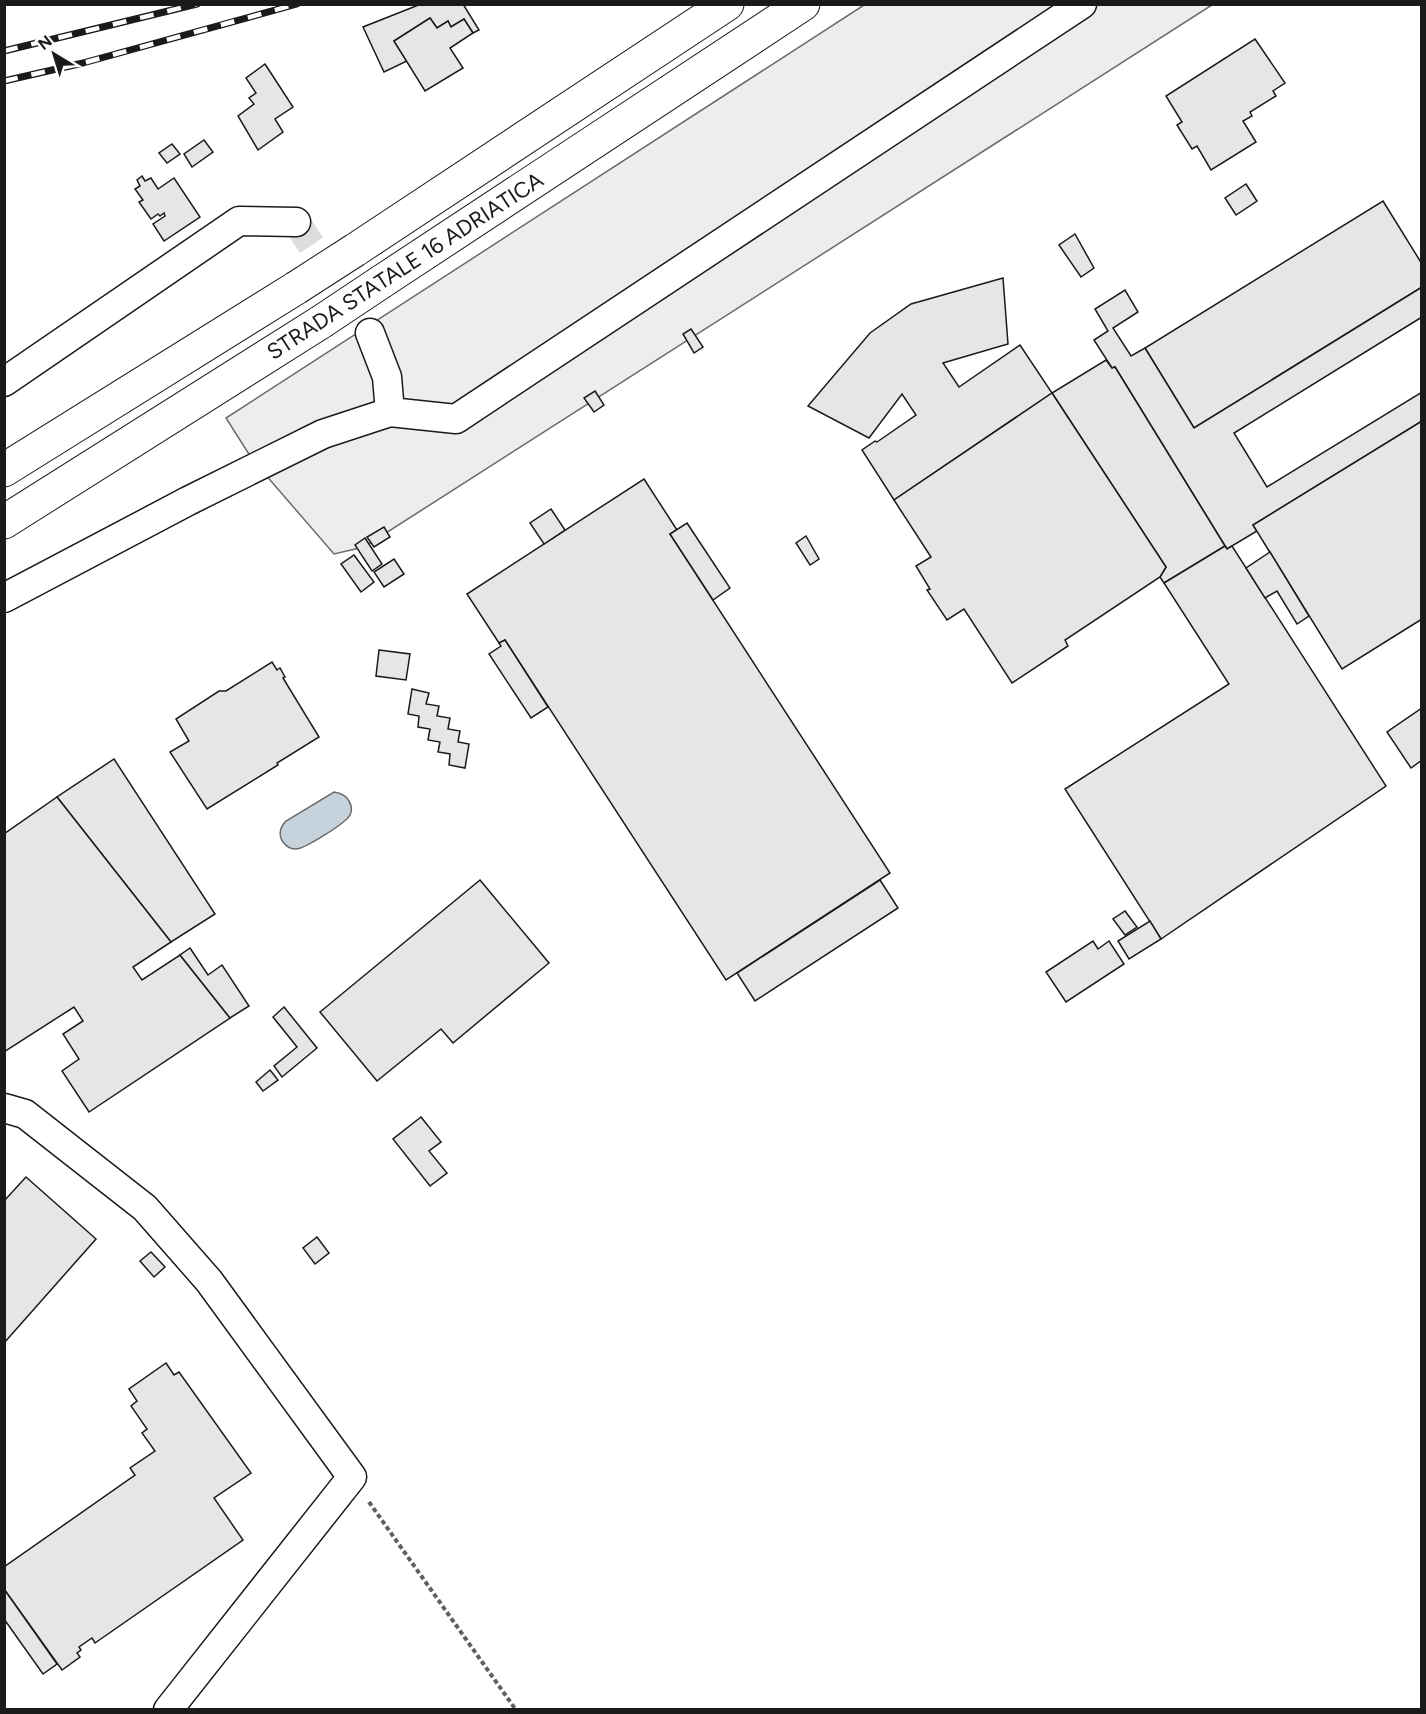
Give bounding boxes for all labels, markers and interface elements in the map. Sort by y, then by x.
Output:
north arrow [24,24,84,84]
text: N [34,31,56,54]
street label: STRADA STATALE 16 ADRIATICA [262,166,548,366]

